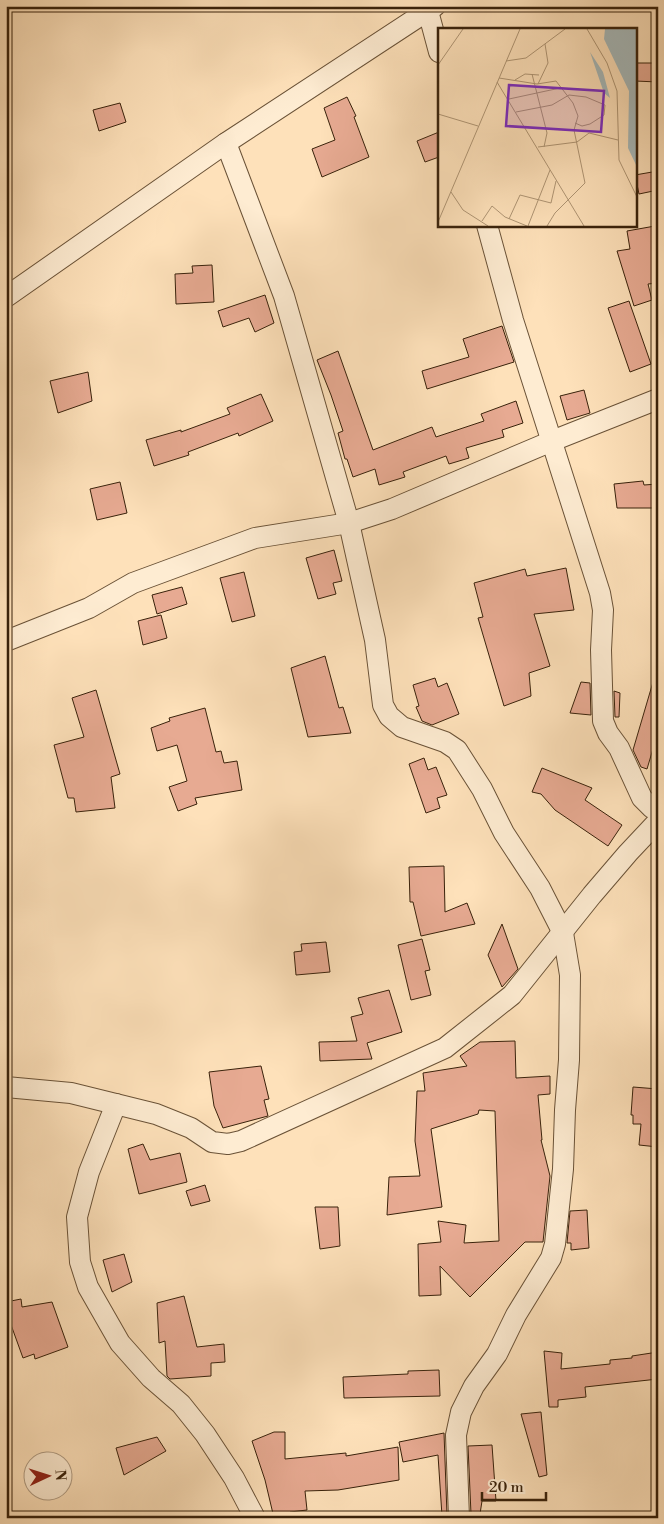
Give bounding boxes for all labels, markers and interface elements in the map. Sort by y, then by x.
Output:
inset map [438,28,636,226]
north arrow [22,1452,72,1502]
text: N [51,1469,69,1481]
scale bar [482,1469,545,1501]
text: 20 m [489,1478,524,1497]

